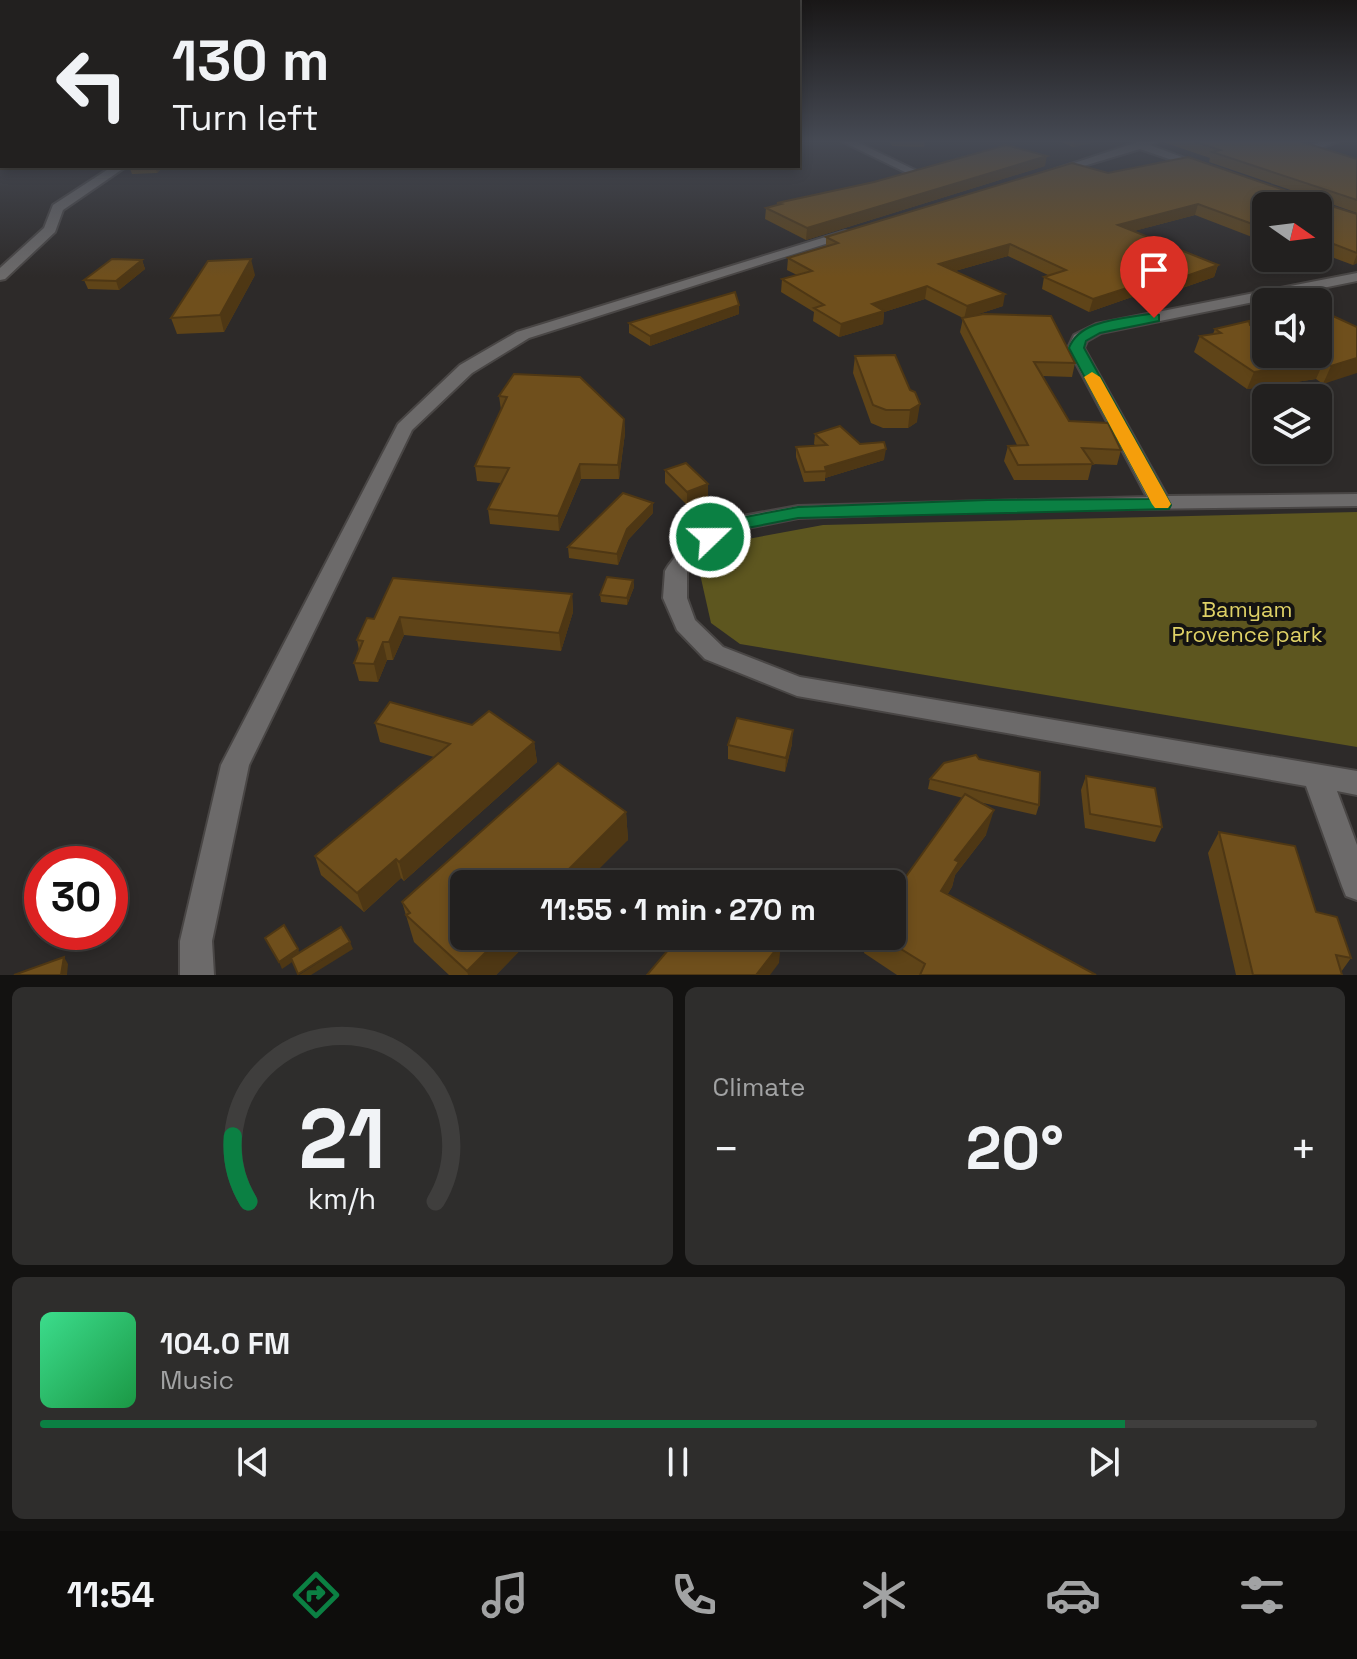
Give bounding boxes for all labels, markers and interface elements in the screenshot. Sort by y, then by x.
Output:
text: 130 m [172,25,330,96]
icon: left [40,32,144,136]
text: Turn left [172,95,319,141]
north arrow [1252,192,1332,272]
map controls [1252,192,1332,464]
pin [1120,236,1188,318]
icon: arrive [1132,248,1176,292]
button: sound [1252,288,1332,368]
button: layers [1252,384,1332,464]
position arrow [668,495,752,579]
park label: Bamyam Provence park [1172,595,1323,648]
speed limit sign: 30 [24,846,128,950]
text: 11:55 · 1 min · 270 m [540,890,816,929]
text: Climate [713,1070,805,1104]
text: 21 [299,1086,386,1192]
text: 20° [966,1110,1064,1187]
text: − [713,1121,740,1177]
text: + [1290,1121,1317,1177]
text: km/h [308,1181,376,1217]
text: 104.0 FM [160,1324,290,1363]
text: Music [160,1363,234,1397]
icon: previous [231,1440,275,1484]
icon: pause [656,1440,700,1484]
icon: next [1082,1440,1126,1484]
icon: directions [288,1567,344,1623]
icon: music [477,1567,533,1623]
icon: phone [666,1567,722,1623]
icon: climate [856,1567,912,1623]
icon: car [1045,1567,1101,1623]
icon: filters [1234,1567,1290,1623]
text: 11:54 [67,1572,154,1618]

